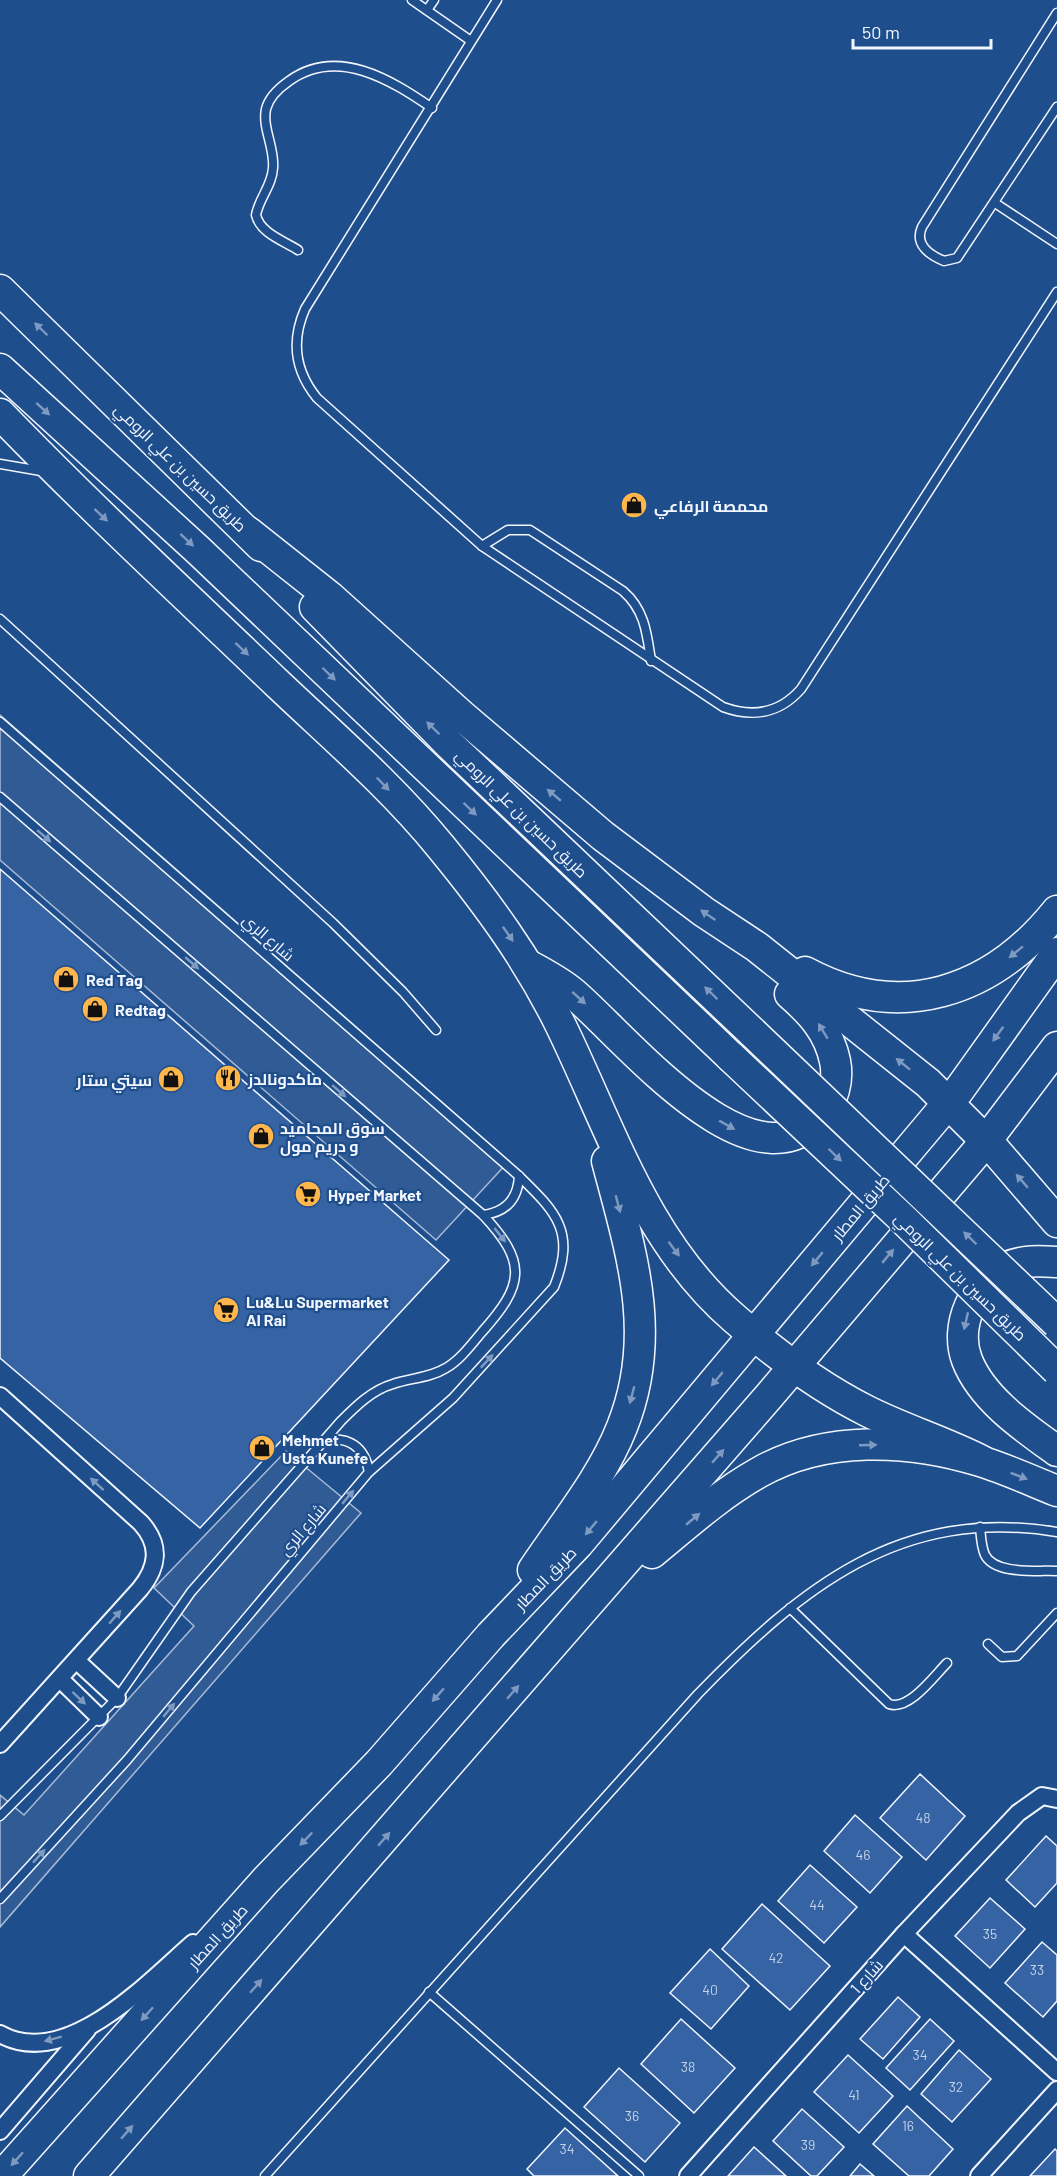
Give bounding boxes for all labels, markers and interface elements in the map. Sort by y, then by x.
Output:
scale bar [853,12,991,50]
text: 50 m [862,21,900,43]
one-way arrow [34,323,48,337]
street label: طريق حسين بن علي الرومي [108,399,251,539]
one-way arrow [36,401,50,415]
shop icon: محمصة الرفاعي [619,490,649,520]
place label: محمصة الرفاعي [654,496,768,519]
one-way arrow [93,508,108,522]
one-way arrow [179,533,194,546]
one-way arrow [235,642,249,656]
one-way arrow [321,667,335,681]
one-way arrow [426,722,440,736]
street label: طريق حسين بن علي الرومي [449,745,592,885]
one-way arrow [376,777,390,792]
one-way arrow [546,789,562,802]
one-way arrow [463,801,477,815]
one-way arrow [36,829,51,842]
street label: شارع الري [236,909,299,968]
one-way arrow [700,909,716,920]
one-way arrow [502,925,514,941]
one-way arrow [1009,945,1024,958]
one-way arrow [184,956,199,969]
shop icon: Red Tag [51,964,81,994]
place label: Red Tag [86,970,143,989]
one-way arrow [703,986,718,1000]
one-way arrow [571,992,587,1005]
shop icon: Redtag [80,994,110,1024]
place label: Redtag [115,1000,166,1019]
one-way arrow [817,1023,828,1039]
one-way arrow [992,1026,1004,1042]
one-way arrow [896,1058,911,1070]
restaurant icon: ماكدونالدز [213,1063,243,1093]
shop icon: سيتي ستار [156,1064,186,1094]
place label: ماكدونالدز [247,1069,322,1089]
place label: سيتي ستار [75,1070,152,1093]
one-way arrow [331,1084,346,1097]
place label: سوق المحاميد و دريم مول [280,1118,385,1158]
one-way arrow [718,1120,735,1130]
shop icon: سوق المحاميد و دريم مول [246,1121,276,1151]
one-way arrow [828,1147,842,1161]
street label: طريق المطار [826,1170,895,1246]
one-way arrow [1016,1174,1029,1189]
supermarket icon: Hyper Market [293,1179,323,1209]
place label: Hyper Market [328,1185,422,1204]
one-way arrow [614,1195,624,1213]
street label: طريق حسين بن علي الرومي [888,1208,1031,1348]
one-way arrow [494,1227,506,1242]
one-way arrow [964,1232,978,1246]
one-way arrow [667,1241,679,1256]
one-way arrow [882,1248,895,1264]
one-way arrow [811,1251,824,1266]
place label: Lu&Lu Supermarket Al Rai [246,1292,389,1329]
supermarket icon: Lu&Lu Supermarket Al Rai [211,1295,241,1325]
one-way arrow [960,1311,970,1330]
one-way arrow [480,1353,494,1368]
one-way arrow [711,1371,724,1386]
one-way arrow [627,1386,637,1405]
place label: Mehmet Usta Kunefe [282,1430,368,1467]
shop icon: Mehmet Usta Kunefe [247,1433,277,1463]
one-way arrow [858,1441,877,1450]
one-way arrow [711,1449,724,1464]
one-way arrow [1011,1471,1029,1481]
one-way arrow [90,1478,105,1491]
one-way arrow [341,1490,354,1505]
street label: شارع الري [275,1499,333,1562]
one-way arrow [685,1513,701,1526]
one-way arrow [585,1520,598,1535]
street label: طريق المطار [510,1543,581,1616]
one-way arrow [108,1610,121,1625]
one-way arrow [506,1684,519,1700]
one-way arrow [432,1687,445,1702]
one-way arrow [72,1691,87,1705]
one-way arrow [162,1702,175,1718]
house number: 48 [915,1809,931,1826]
one-way arrow [300,1831,314,1845]
one-way arrow [377,1832,390,1847]
house number: 46 [856,1846,870,1863]
one-way arrow [32,1849,45,1864]
house number: 44 [809,1896,825,1913]
street label: طريق المطار [182,1900,252,1974]
house number: 35 [983,1925,997,1942]
house number: 42 [768,1949,784,1966]
street label: شارع 1 [846,1955,889,1999]
house number: 33 [1030,1961,1044,1978]
one-way arrow [249,1978,263,1993]
house number: 40 [702,1981,718,1998]
one-way arrow [141,2006,154,2021]
one-way arrow [44,2035,62,2044]
house number: 34 [913,2046,927,2063]
house number: 38 [681,2058,695,2075]
house number: 32 [949,2078,963,2095]
house number: 41 [848,2086,860,2103]
house number: 36 [625,2107,639,2124]
house number: 16 [902,2117,914,2134]
one-way arrow [120,2125,133,2140]
house number: 39 [801,2136,815,2153]
house number: 34 [560,2140,574,2157]
one-way arrow [10,2152,24,2167]

